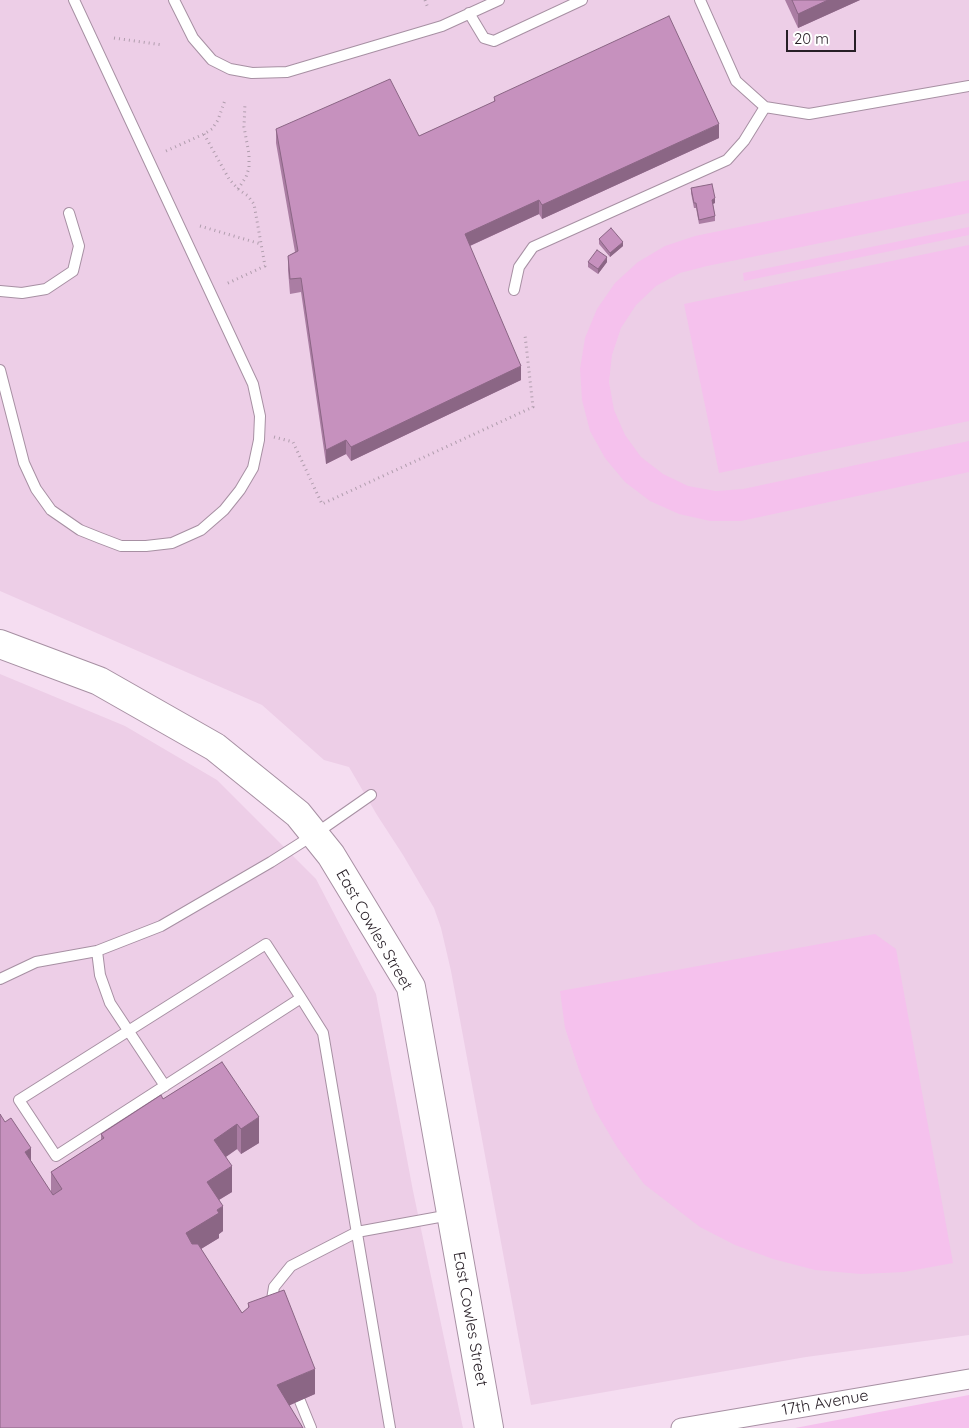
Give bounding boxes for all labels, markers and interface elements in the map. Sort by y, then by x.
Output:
scale bar [789,20,859,52]
text: 20 m [794,29,829,48]
street label: East Cowles Street [332,866,416,994]
street label: East Cowles Street [449,1250,491,1388]
street label: 17th Avenue [780,1386,870,1420]

